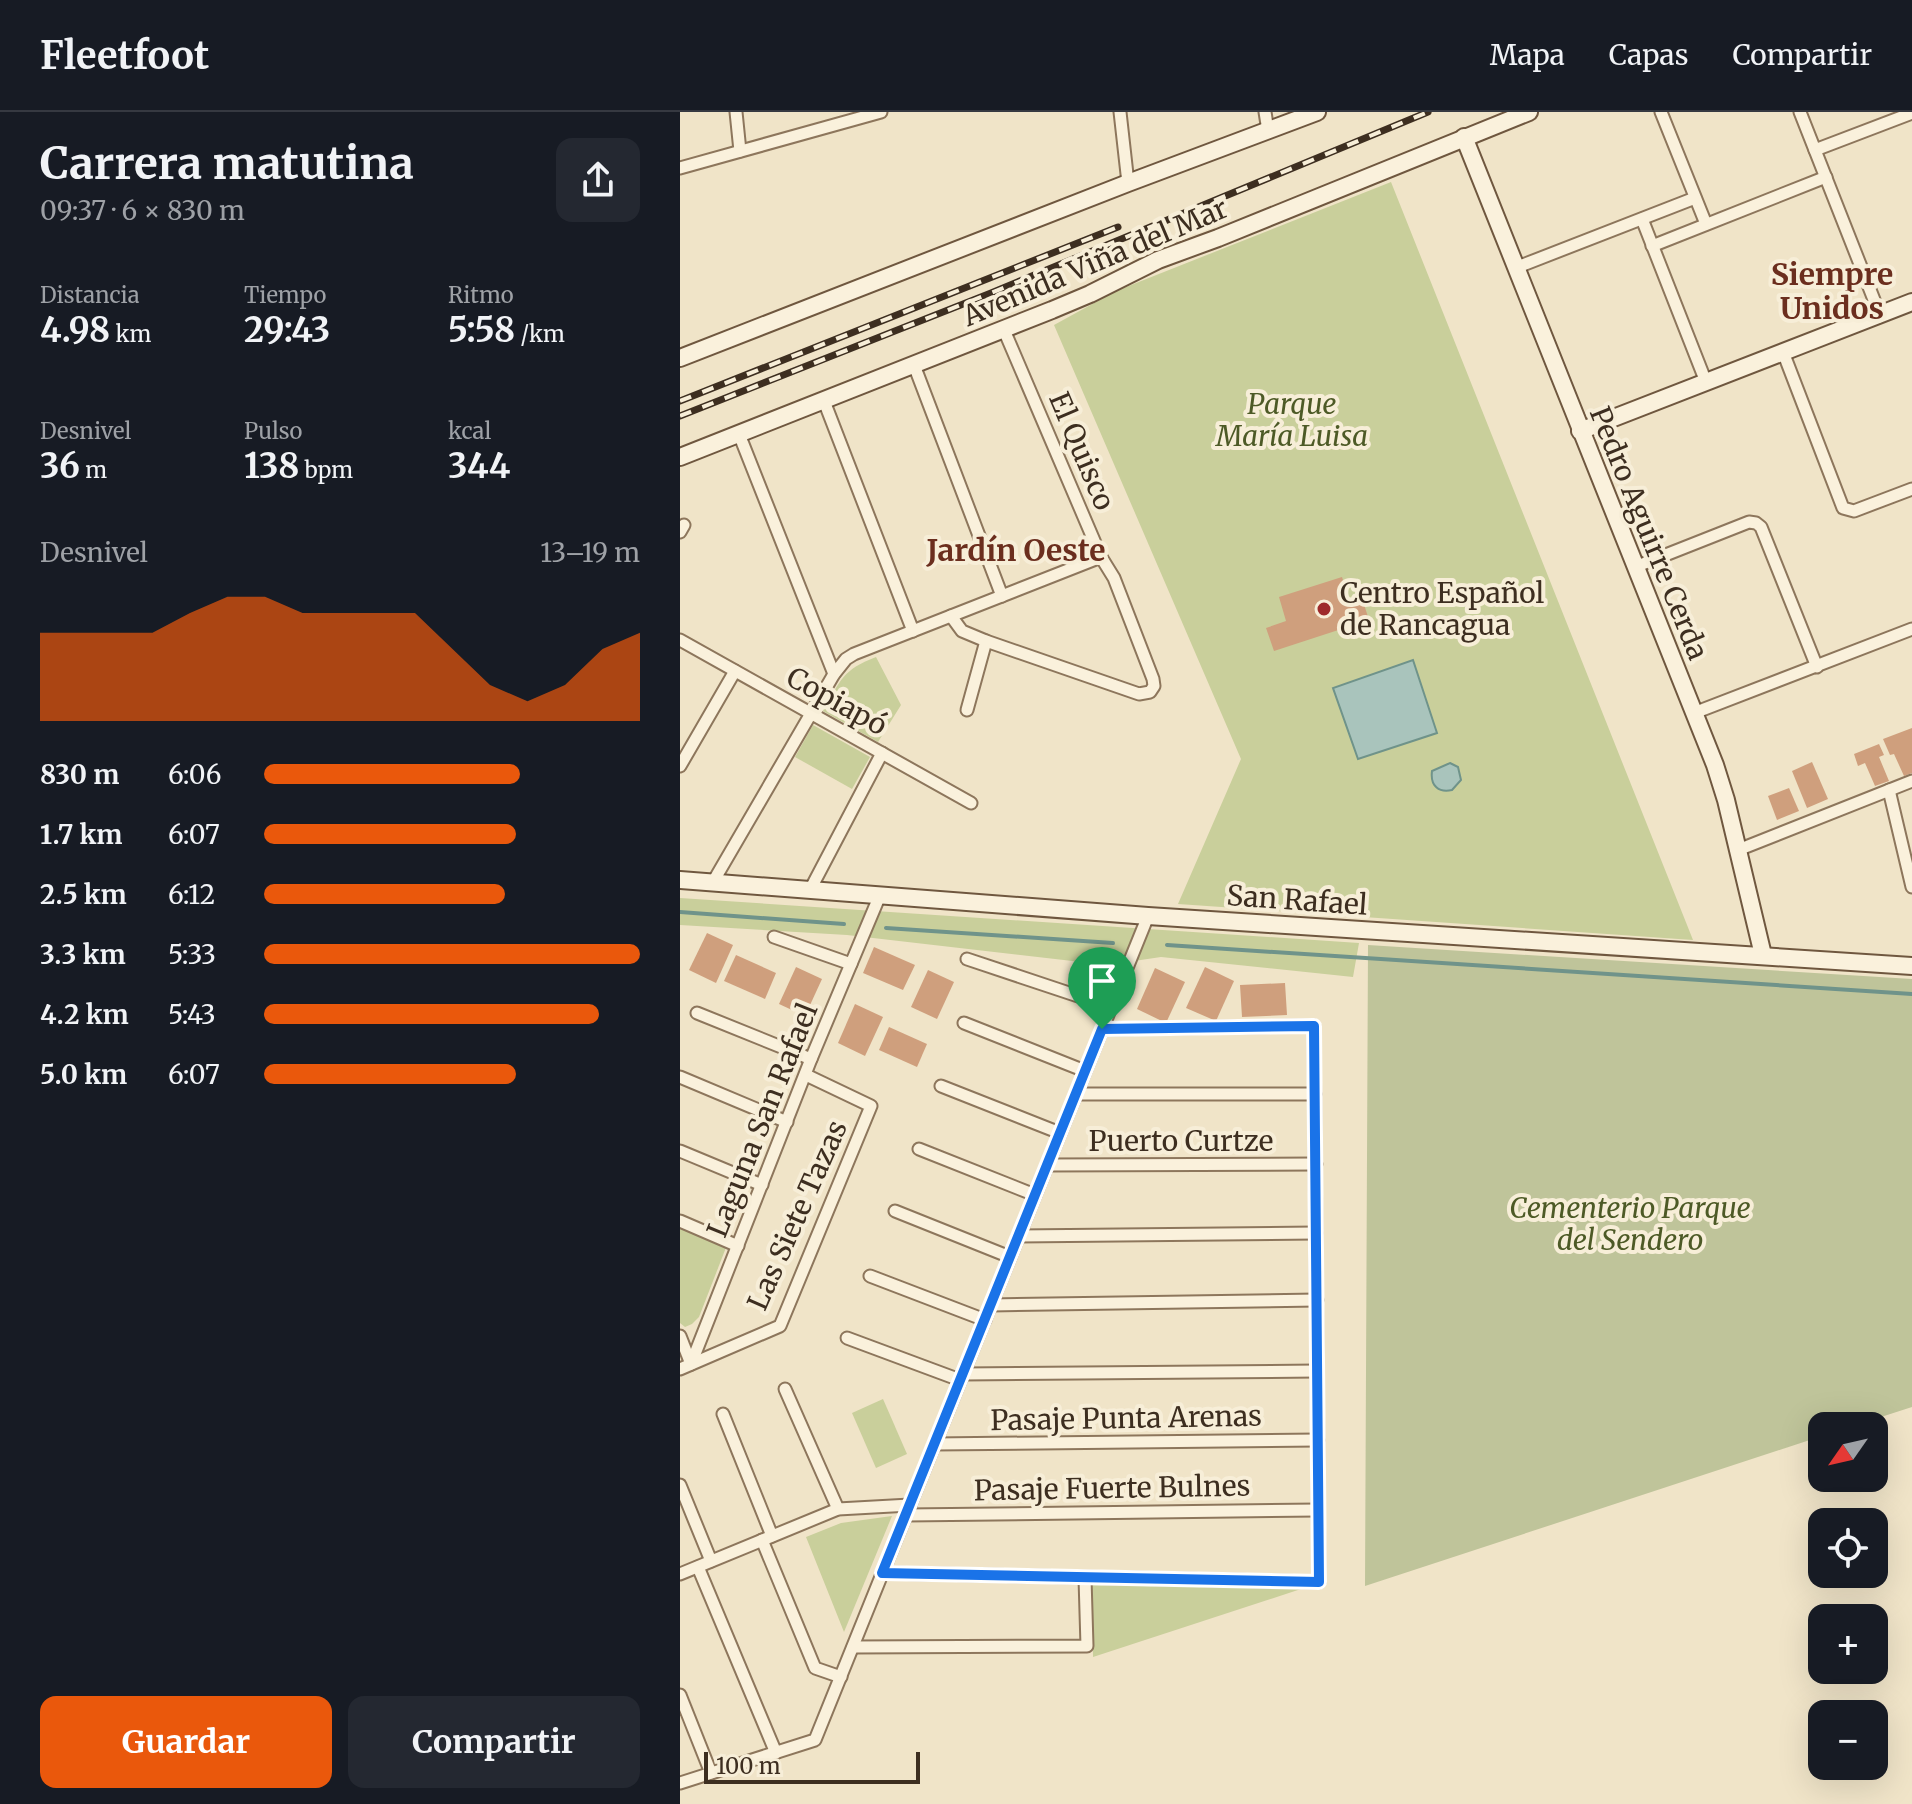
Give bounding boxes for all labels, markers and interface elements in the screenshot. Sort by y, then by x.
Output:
text: Fleetfoot [40,32,209,79]
text: Mapa [1490,37,1565,73]
text: Capas [1609,37,1688,73]
text: Compartir [1732,37,1872,73]
text: Carrera matutina [40,136,414,191]
button: share [556,138,640,222]
street label: Avenida Viña del Mar [956,190,1233,335]
text: 09:37 · 6 × 830 m [40,194,245,227]
district label: Siempre Unidos [1771,255,1893,327]
text: Distancia [40,281,139,309]
text: Tiempo [244,281,326,309]
text: Ritmo [448,281,514,309]
text: 4.98 [40,309,110,351]
text: 29:43 [244,309,330,351]
text: 5:58 [448,309,515,351]
text: km [110,320,151,348]
text: /km [515,320,565,348]
park label: Parque María Luisa [1215,386,1368,454]
street label: El Quisco [1041,387,1123,515]
street label: Pedro Aguirre Cerda [1582,401,1716,665]
text: Desnivel [40,417,131,445]
text: Pulso [244,417,302,445]
text: kcal [448,417,491,445]
text: 36 [40,445,80,487]
text: 138 [244,445,299,487]
text: 344 [448,445,510,487]
text: m [80,456,107,484]
text: bpm [299,456,353,484]
district label: Jardín Oeste [925,531,1106,569]
text: Desnivel [40,536,148,569]
text: 13–19 m [540,536,640,569]
place label: Centro Español de Rancagua [1340,575,1544,643]
marker: Centro Español de Rancagua [1315,600,1333,618]
street label: Copiapó [780,659,894,743]
text: 830 m [40,758,119,791]
text: 6:06 [168,758,221,791]
text: 1.7 km [40,818,122,851]
text: 6:07 [168,818,220,851]
street label: San Rafael [1225,877,1369,923]
text: 2.5 km [40,878,127,911]
text: 6:12 [168,878,215,911]
text: 3.3 km [40,938,126,971]
text: 5:33 [168,938,216,971]
pin [1068,947,1136,1029]
icon: arrive [1080,959,1124,1003]
text: 4.2 km [40,998,129,1031]
text: 5:43 [168,998,216,1031]
street label: Laguna San Rafael [699,998,825,1242]
text: 5.0 km [40,1058,127,1091]
text: 6:07 [168,1058,220,1091]
street label: Las Siete Tazas [739,1114,855,1316]
street label: Puerto Curtze [1089,1123,1273,1159]
park label: Cementerio Parque del Sendero [1509,1190,1751,1258]
street label: Pasaje Punta Arenas [990,1398,1262,1438]
north arrow [1808,1412,1888,1492]
map controls [1808,1412,1888,1780]
street label: Pasaje Fuerte Bulnes [973,1468,1251,1508]
button: locate [1808,1508,1888,1588]
button: + [1808,1604,1888,1684]
button: Guardar [40,1696,332,1788]
button: Compartir [348,1696,640,1788]
button: − [1808,1700,1888,1780]
scale bar [704,1748,920,1784]
text: 100 m [716,1752,781,1780]

